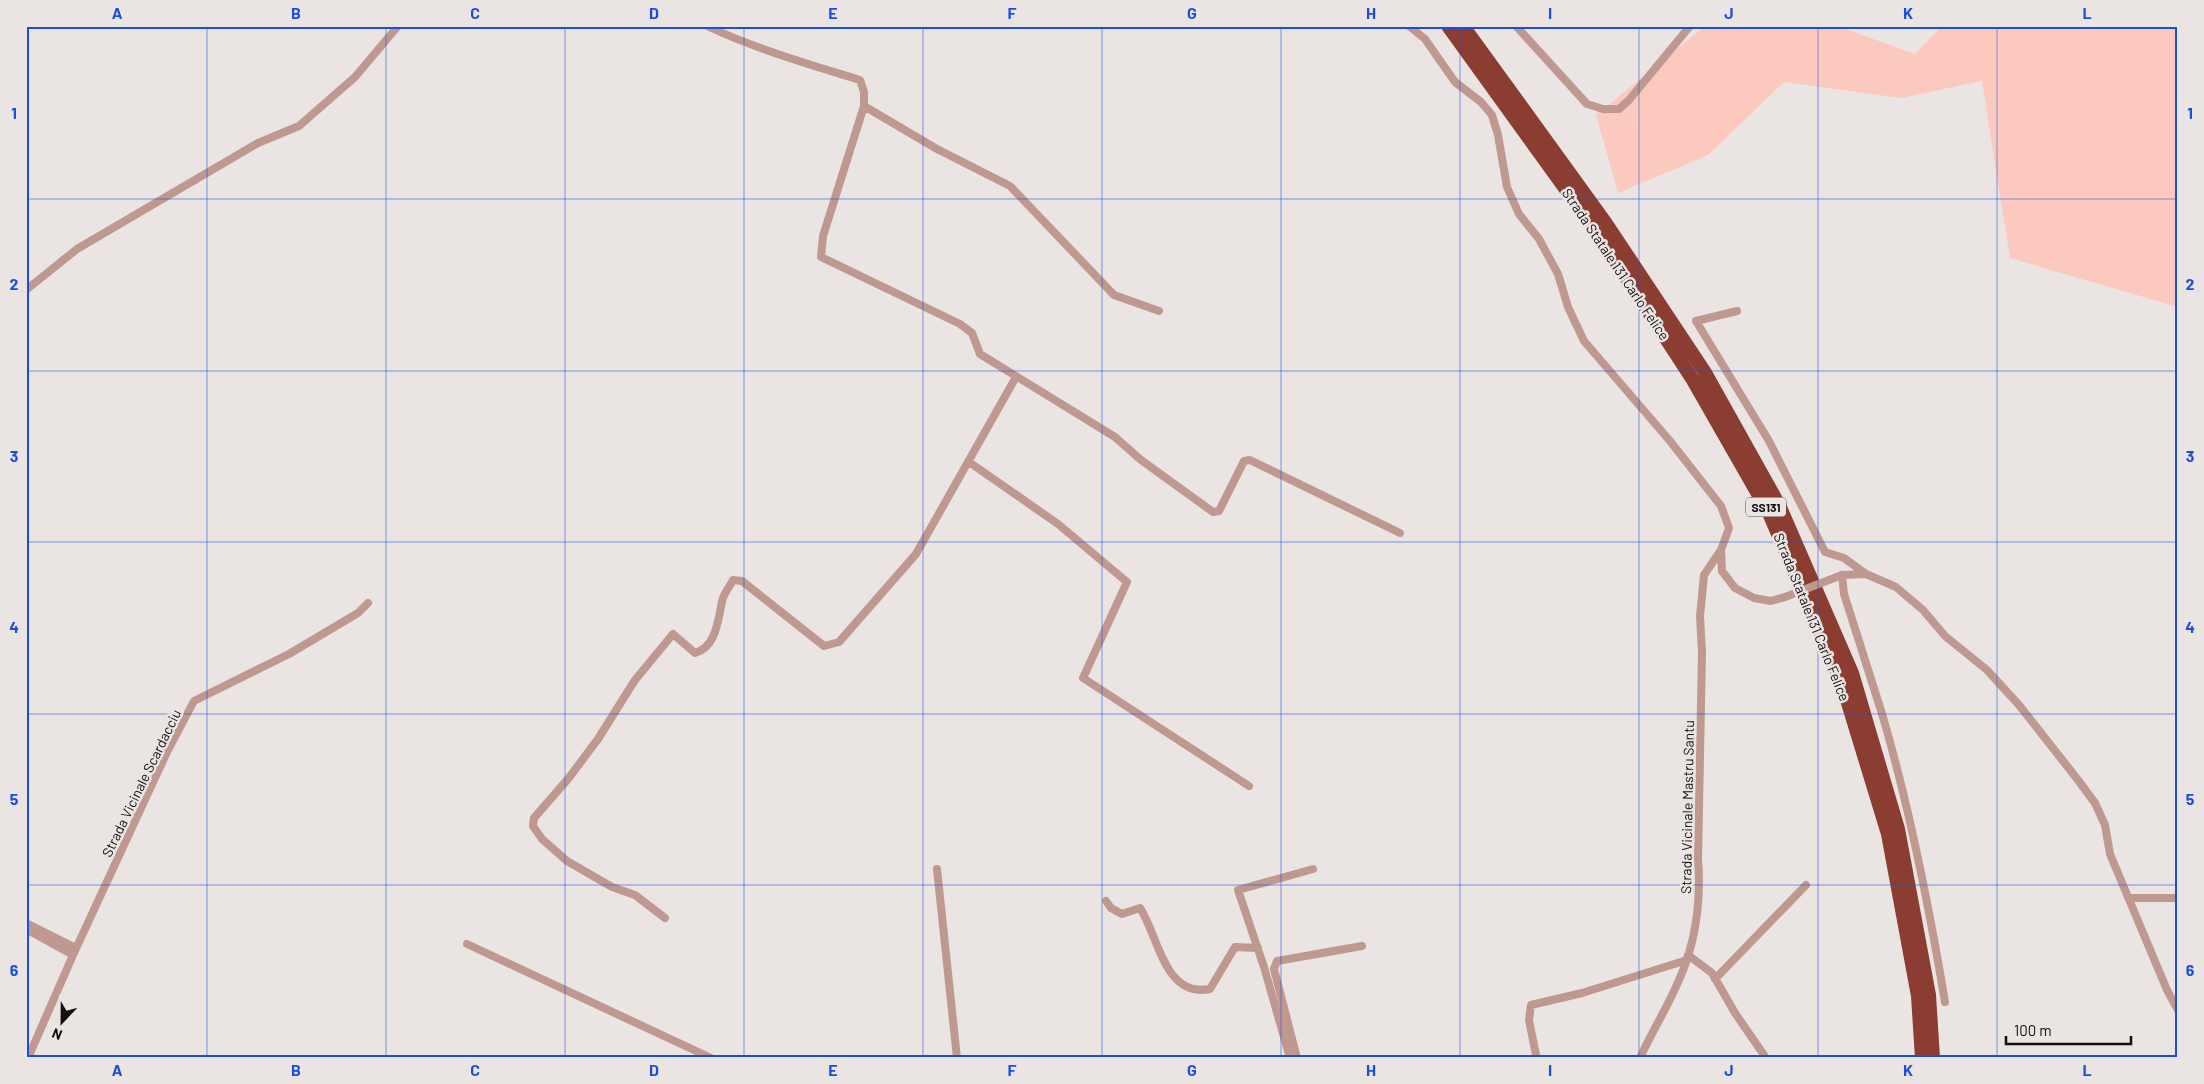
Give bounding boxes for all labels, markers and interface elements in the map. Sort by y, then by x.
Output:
text: A [112,3,123,22]
text: B [291,3,301,22]
text: C [470,3,480,22]
text: D [649,3,659,22]
text: E [828,3,838,22]
text: F [1008,3,1017,22]
text: G [1187,3,1197,22]
text: H [1366,3,1376,22]
text: I [1548,3,1552,22]
text: J [1724,3,1734,22]
text: K [1903,3,1913,22]
text: L [2082,3,2092,22]
text: 1 [11,103,17,122]
text: 1 [2187,103,2193,122]
street label: Strada Statale 131 Carlo Felice [1559,185,1673,343]
text: 2 [10,274,19,293]
text: 2 [2186,274,2195,293]
text: 3 [10,446,18,465]
text: 3 [2186,446,2194,465]
road number: SS131 [1746,498,1786,516]
street label: Strada Statale 131 Carlo Felice [1770,531,1854,703]
text: 4 [9,617,19,636]
text: 4 [2185,617,2195,636]
street label: Strada Vicinale Scardacciu [98,706,184,860]
street label: Strada Vicinale Mastru Santu [1677,720,1697,894]
text: 5 [10,789,19,808]
text: 5 [2186,789,2195,808]
text: 6 [10,960,19,979]
text: 6 [2186,960,2195,979]
north arrow [38,996,88,1046]
scale bar [2006,1014,2132,1046]
text: 100 m [2014,1021,2052,1039]
text: N [49,1025,64,1044]
text: A [112,1060,123,1079]
text: B [291,1060,301,1079]
text: C [470,1060,480,1079]
text: D [649,1060,659,1079]
text: E [828,1060,838,1079]
text: F [1008,1060,1017,1079]
text: G [1187,1060,1197,1079]
text: H [1366,1060,1376,1079]
text: I [1548,1060,1552,1079]
text: J [1724,1060,1734,1079]
text: K [1903,1060,1913,1079]
text: L [2082,1060,2092,1079]

